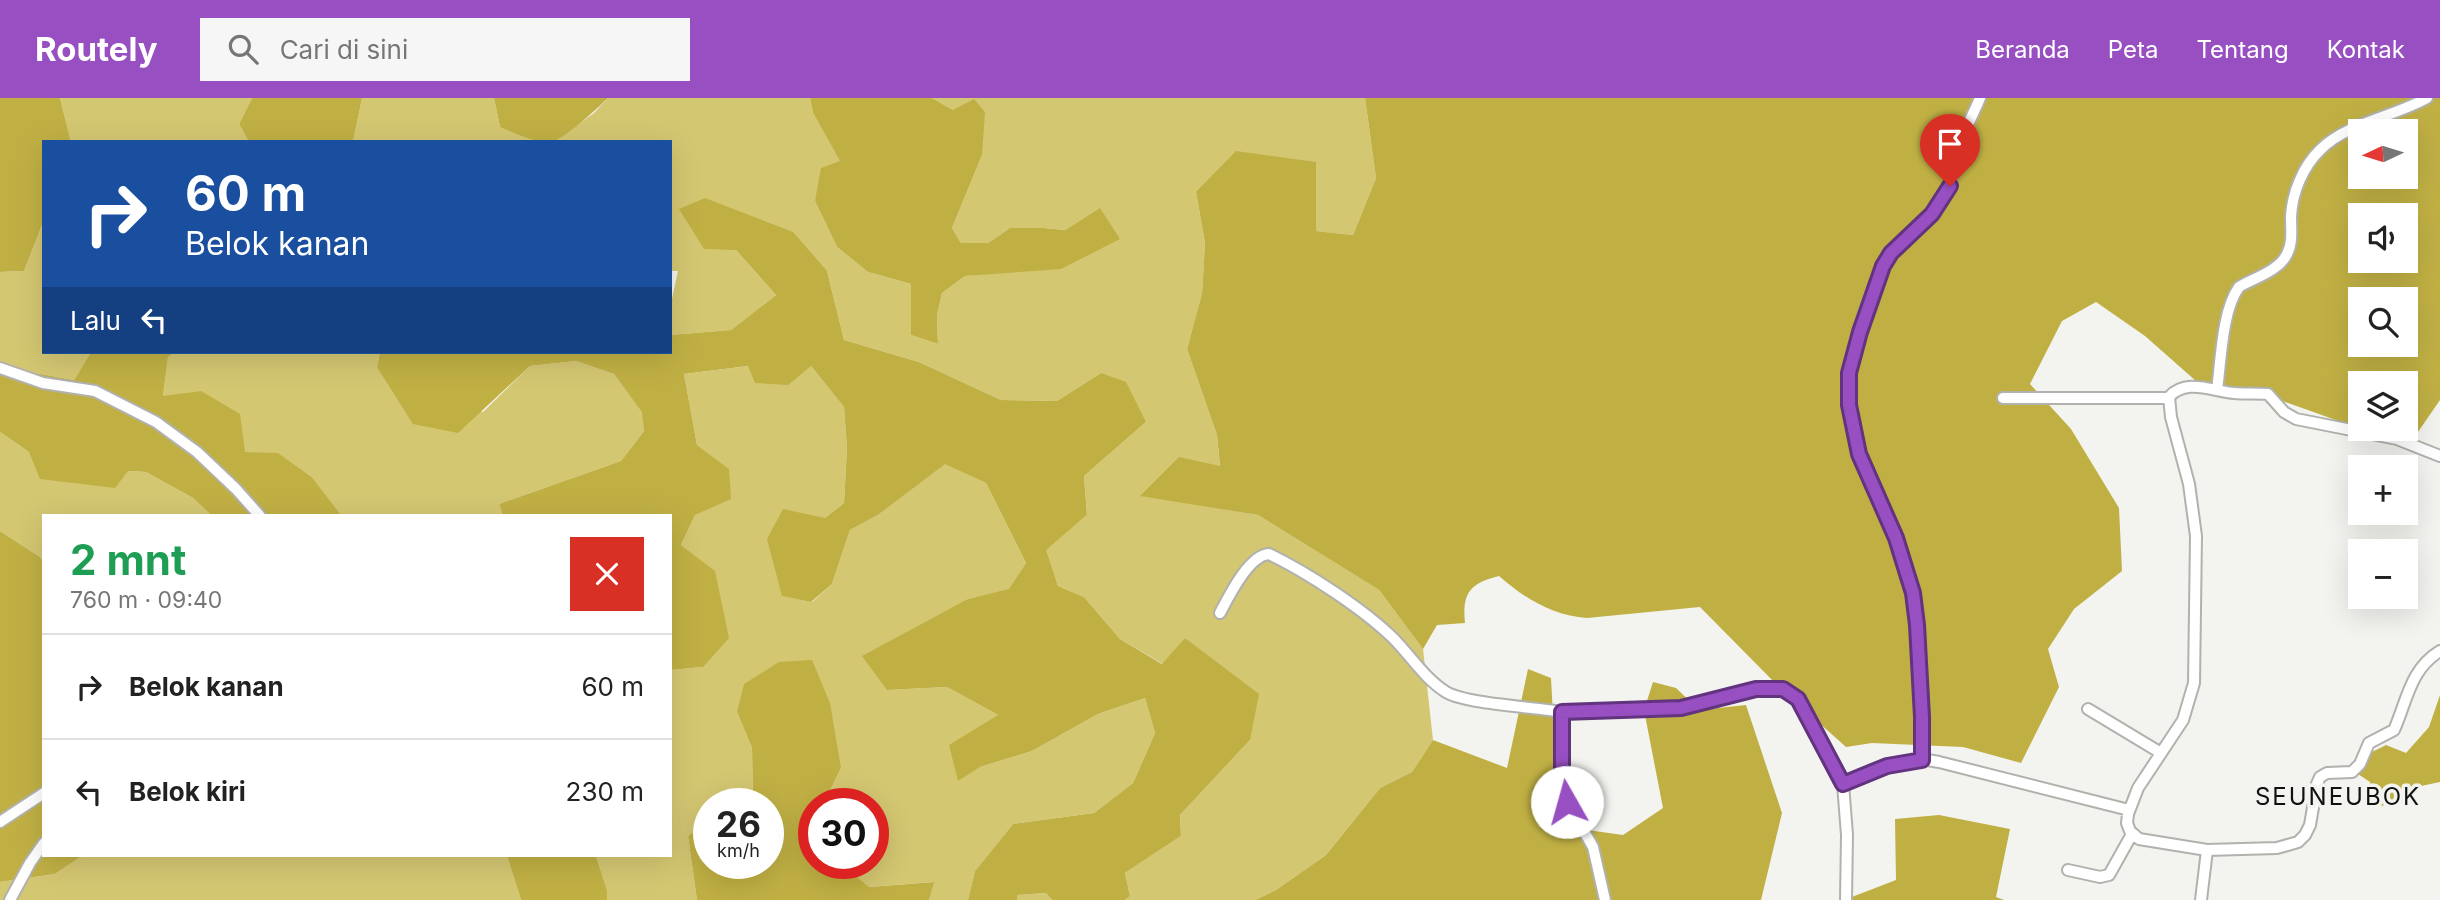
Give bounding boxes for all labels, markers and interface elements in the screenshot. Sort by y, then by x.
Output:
search box [200,18,690,81]
text: Routely [35,29,158,69]
icon: search [224,30,262,68]
text: Cari di sini [280,34,408,65]
text: Beranda [1975,35,2070,64]
text: Peta [2108,35,2158,64]
text: Tentang [2196,35,2289,64]
text: Kontak [2327,35,2405,64]
pin [1920,114,1980,186]
north arrow [2348,119,2418,189]
map controls [2348,119,2418,609]
icon: arrive [1931,125,1969,163]
text: 60 m [185,164,306,223]
icon: right [70,168,161,259]
button: sound [2348,203,2418,273]
text: Belok kanan [185,224,369,263]
button: search [2348,287,2418,357]
icon: left [135,301,173,339]
text: Lalu [70,305,121,336]
button: layers [2348,371,2418,441]
button: + [2348,455,2418,525]
text: 2 mnt [70,534,186,585]
button: close [570,537,644,611]
button: − [2348,539,2418,609]
text: 760 m · 09:40 [70,586,222,614]
icon: right [70,668,108,706]
text: Belok kanan [129,671,284,702]
text: 60 m [581,671,644,702]
position arrow [1530,765,1604,839]
icon: left [70,773,108,811]
text: Belok kiri [129,776,246,807]
text: 230 m [566,776,644,807]
district label: SEUNEUBOK [2255,782,2421,811]
speed limit sign: 30 [798,788,889,879]
text: 26 [716,803,761,845]
text: km/h [717,840,760,861]

